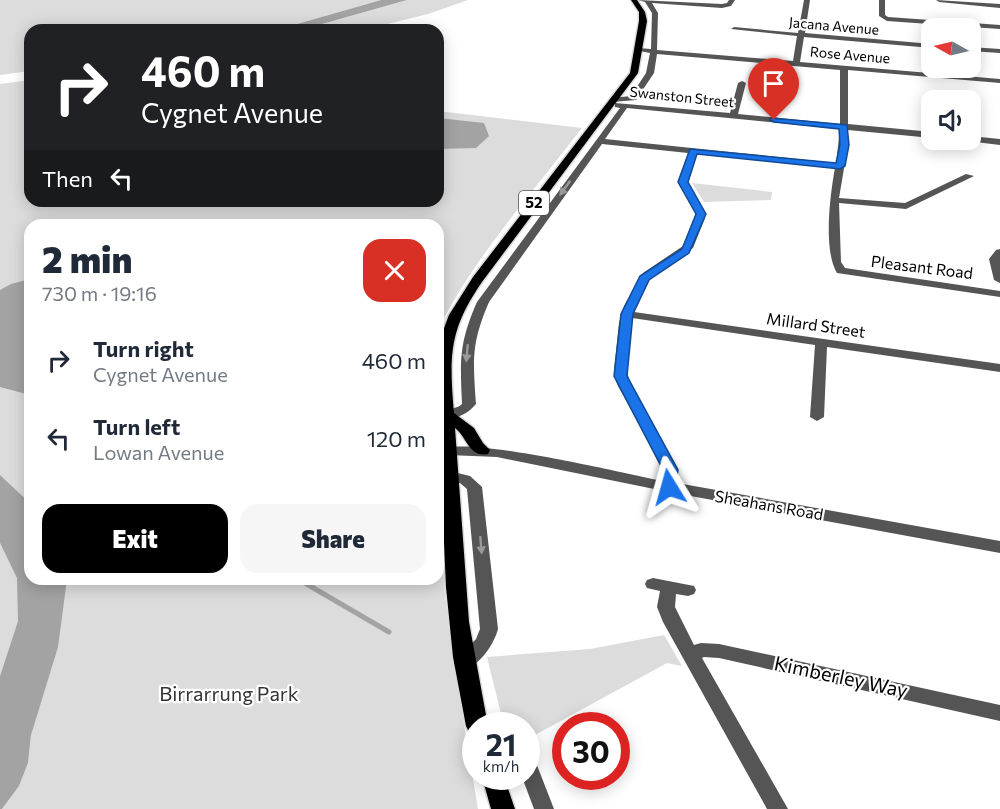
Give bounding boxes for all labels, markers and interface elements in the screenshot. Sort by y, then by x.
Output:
street label: Jacana Avenue [788,13,880,38]
north arrow [921,18,981,78]
map controls [921,18,981,150]
street label: Rose Avenue [809,43,891,66]
text: 460 m [141,44,265,96]
icon: right [42,48,120,126]
pin [748,58,799,120]
icon: arrive [757,67,790,100]
street label: Swanston Street [629,83,735,110]
button: sound [921,90,981,150]
text: Cygnet Avenue [141,96,323,129]
icon: left [105,162,138,195]
text: Then [42,165,93,192]
one-way arrow [559,179,571,195]
road number: 52 [519,191,549,215]
text: 2 min [42,236,132,280]
button: close [363,239,426,302]
street label: Pleasant Road [870,251,974,282]
text: 730 m · 19:16 [42,281,157,305]
street label: Millard Street [765,308,867,341]
text: Turn right [93,335,194,362]
icon: right [42,344,75,377]
one-way arrow [462,344,472,363]
text: 460 m [362,347,426,374]
text: Cygnet Avenue [93,362,228,386]
text: Turn left [93,413,180,440]
icon: left [42,422,75,455]
text: 120 m [367,425,426,452]
text: Lowan Avenue [93,440,224,464]
position arrow [637,455,701,519]
street label: Sheahans Road [713,486,825,523]
button: Exit [42,504,228,573]
button: Share [240,504,426,573]
one-way arrow [476,536,486,555]
street label: Kimberley Way [772,650,910,702]
park label: Birrarrung Park [159,681,299,705]
speed limit sign: 30 [552,712,630,790]
text: 21 [486,725,516,762]
text: km/h [483,757,519,775]

